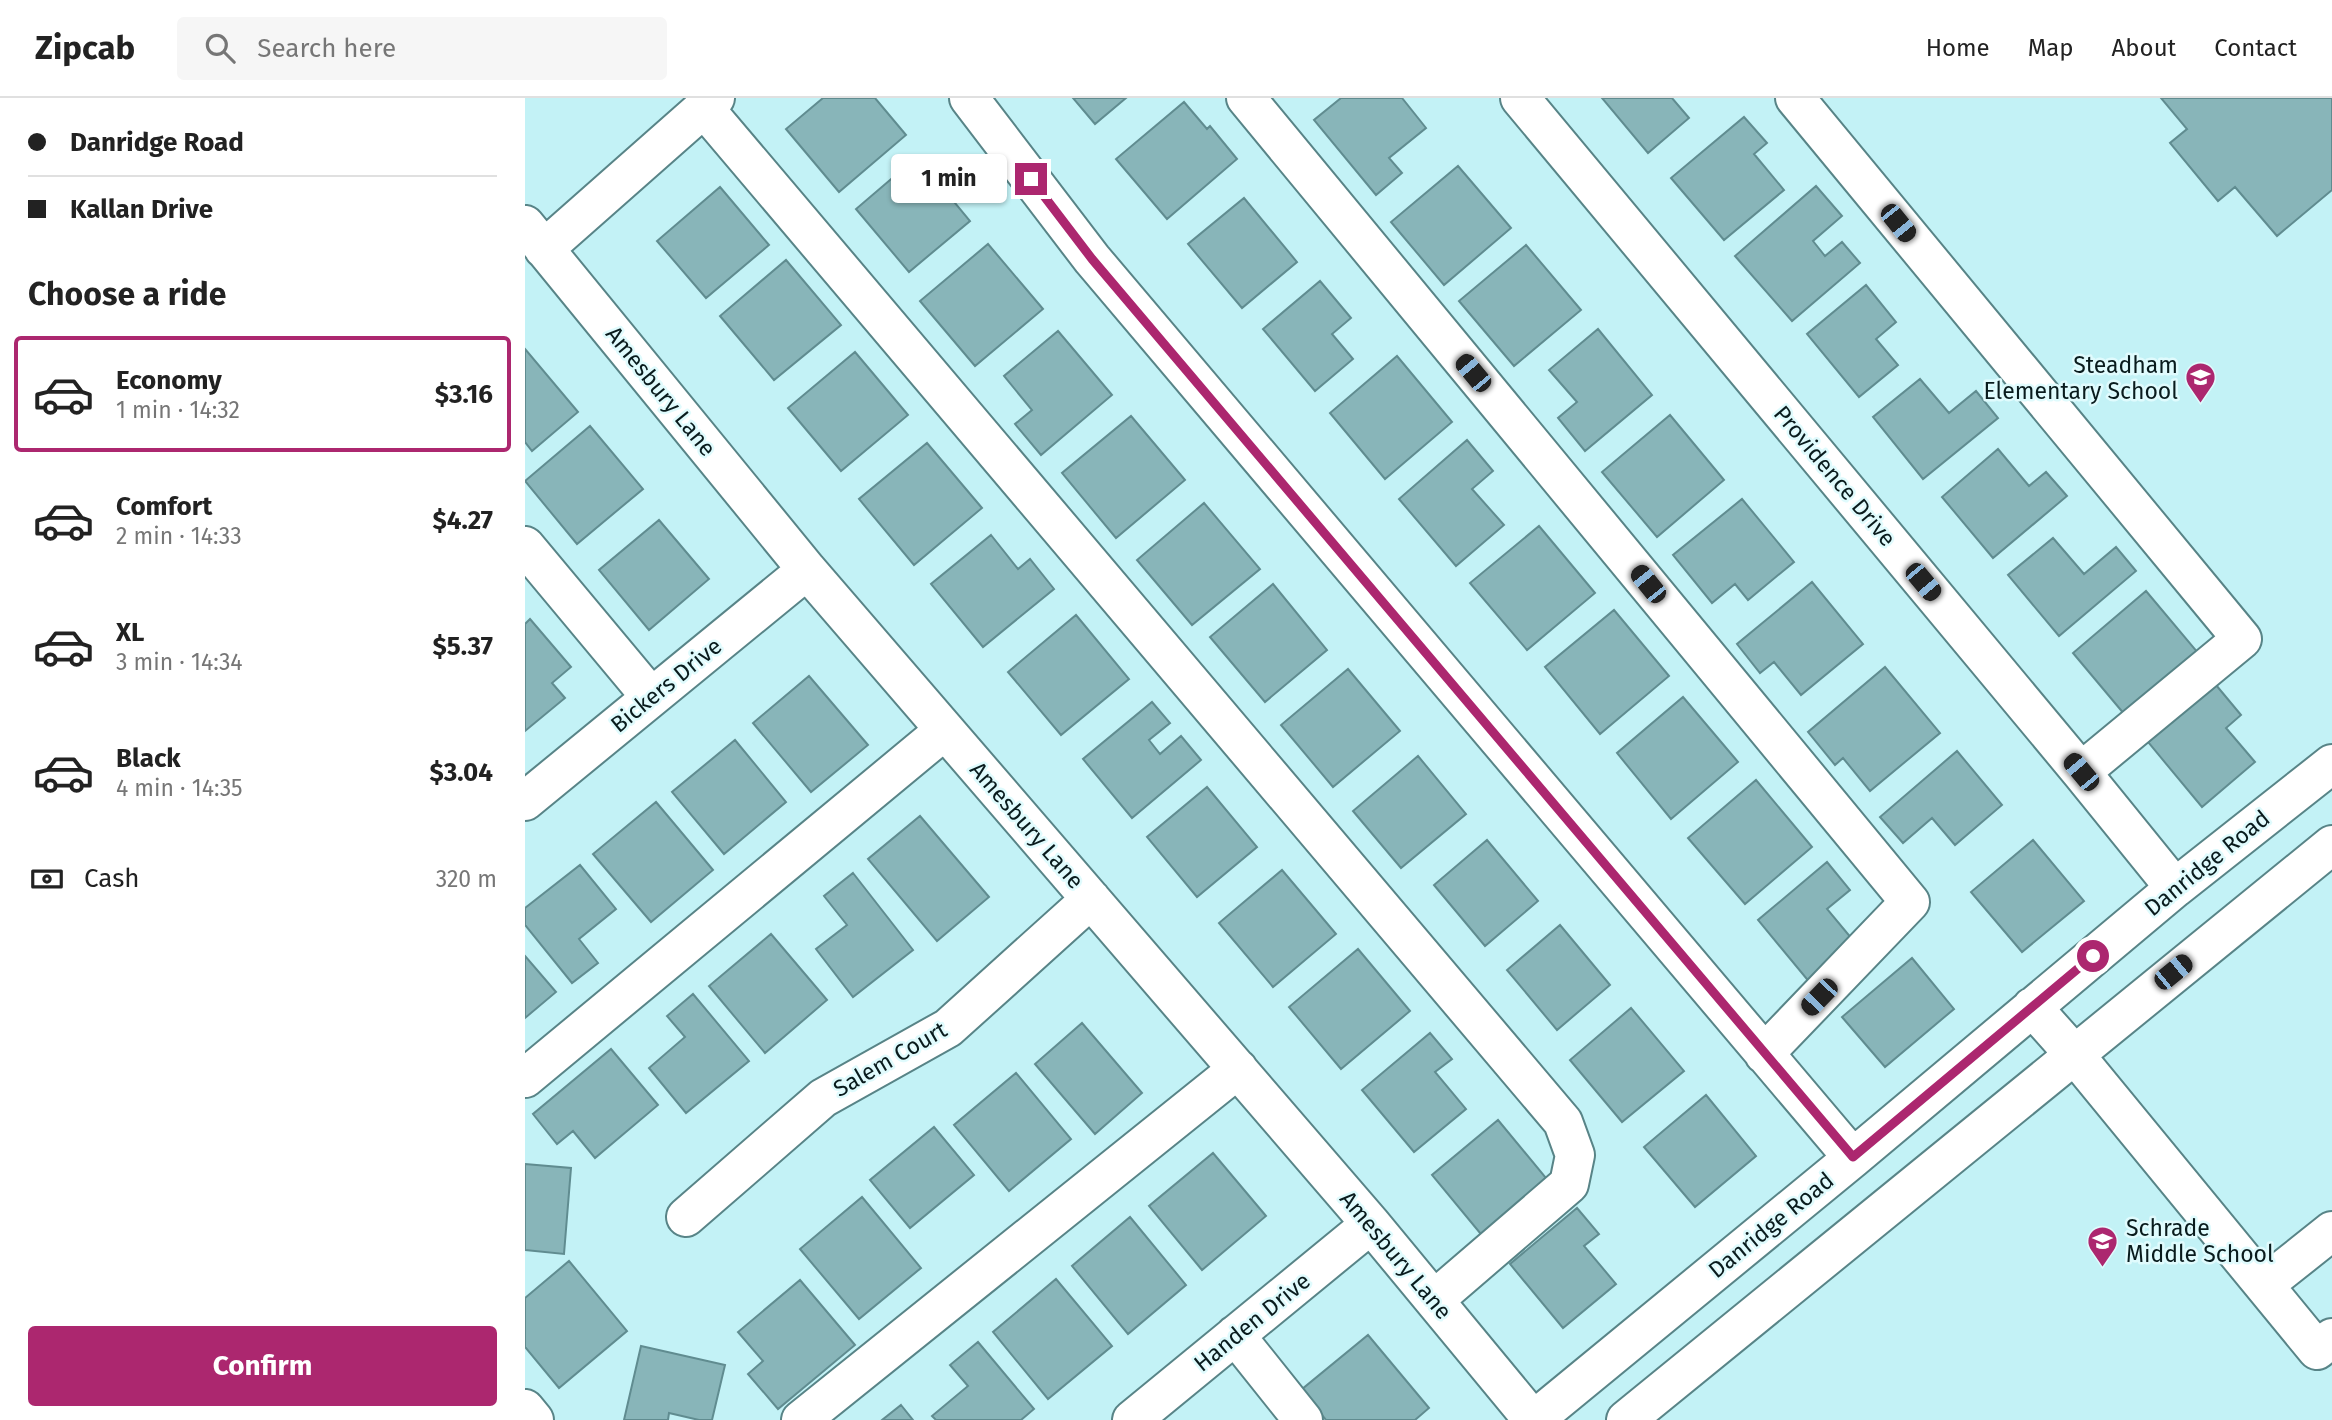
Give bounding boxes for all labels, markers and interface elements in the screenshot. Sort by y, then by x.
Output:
search box [177,17,667,80]
text: Zipcab [35,28,135,68]
icon: search [201,29,239,67]
text: Search here [257,33,396,64]
text: Home [1926,34,1990,62]
text: Map [2028,34,2074,62]
text: About [2112,34,2176,62]
text: Contact [2214,34,2297,62]
text: Danridge Road [70,127,244,158]
callout: 1 min [891,154,1007,204]
route end [1015,163,1047,195]
text: 1 min [921,164,977,192]
text: Kallan Drive [70,194,213,225]
car [1877,200,1920,246]
text: Choose a ride [28,275,226,313]
street label: Amesbury Lane [600,320,722,462]
car [1452,350,1495,396]
place label: Steadham Elementary School [1983,351,2178,405]
school or university icon: Steadham Elementary School [2184,361,2218,405]
icon: car [32,363,95,426]
text: Economy [116,365,222,396]
text: $3.16 [435,379,493,410]
text: 1 min · 14:32 [116,396,240,424]
street label: Providence Drive [1768,400,1902,552]
icon: car [32,489,95,552]
text: Comfort [116,491,212,522]
text: $4.27 [432,505,493,536]
text: 2 min · 14:33 [116,522,242,550]
car [1902,559,1945,605]
car [1627,561,1670,607]
icon: car [32,615,95,678]
text: XL [116,617,144,648]
text: $5.37 [433,631,493,662]
street label: Bickers Drive [605,632,727,738]
text: 3 min · 14:34 [116,648,242,676]
icon: car [32,741,95,804]
text: Black [116,743,181,774]
car [2060,749,2103,795]
street label: Amesbury Lane [964,756,1090,894]
text: $3.04 [429,757,493,788]
text: 4 min · 14:35 [116,774,243,802]
street label: Danridge Road [2139,804,2275,922]
icon: cash [28,860,66,898]
text: Cash [84,863,140,894]
text: 320 m [436,865,497,893]
route start [2077,940,2109,972]
car [2151,951,2196,993]
car [1797,975,1842,1019]
street label: Salem Court [828,1015,952,1103]
street label: Danridge Road [1703,1166,1839,1284]
street label: Amesbury Lane [1334,1185,1458,1325]
place label: Schrade Middle School [2126,1214,2274,1268]
school or university icon: Schrade Middle School [2086,1224,2120,1268]
street label: Handen Drive [1188,1267,1316,1377]
button: Confirm [28,1326,497,1406]

